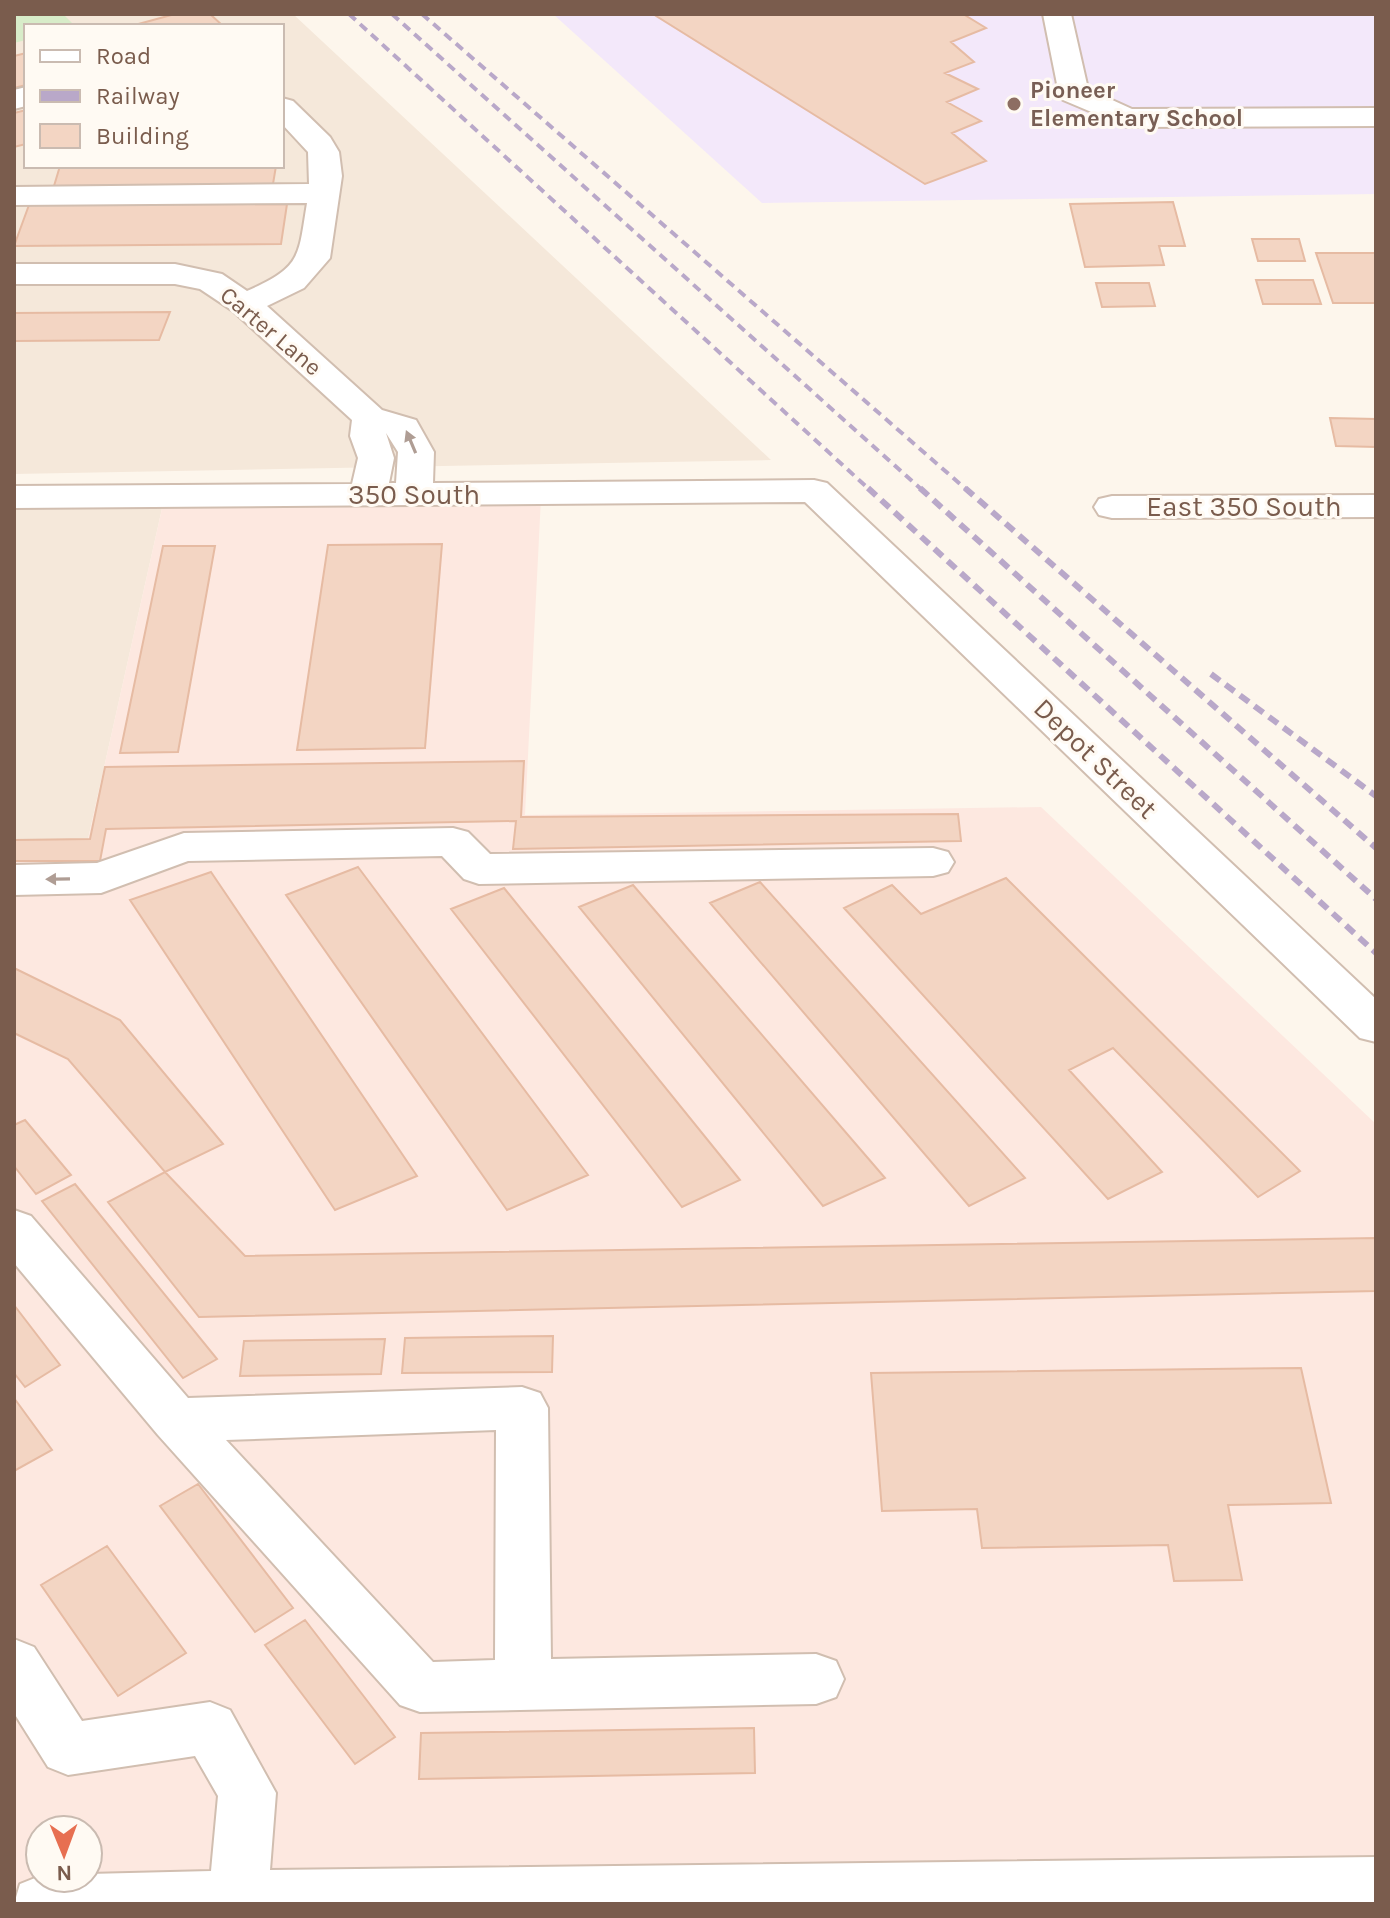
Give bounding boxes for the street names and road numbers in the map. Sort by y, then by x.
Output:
street label: Carter Lane [215,281,327,381]
street label: 350 South [348,478,480,511]
street label: East 350 South [1146,490,1342,523]
street label: Depot Street [1027,691,1164,825]

